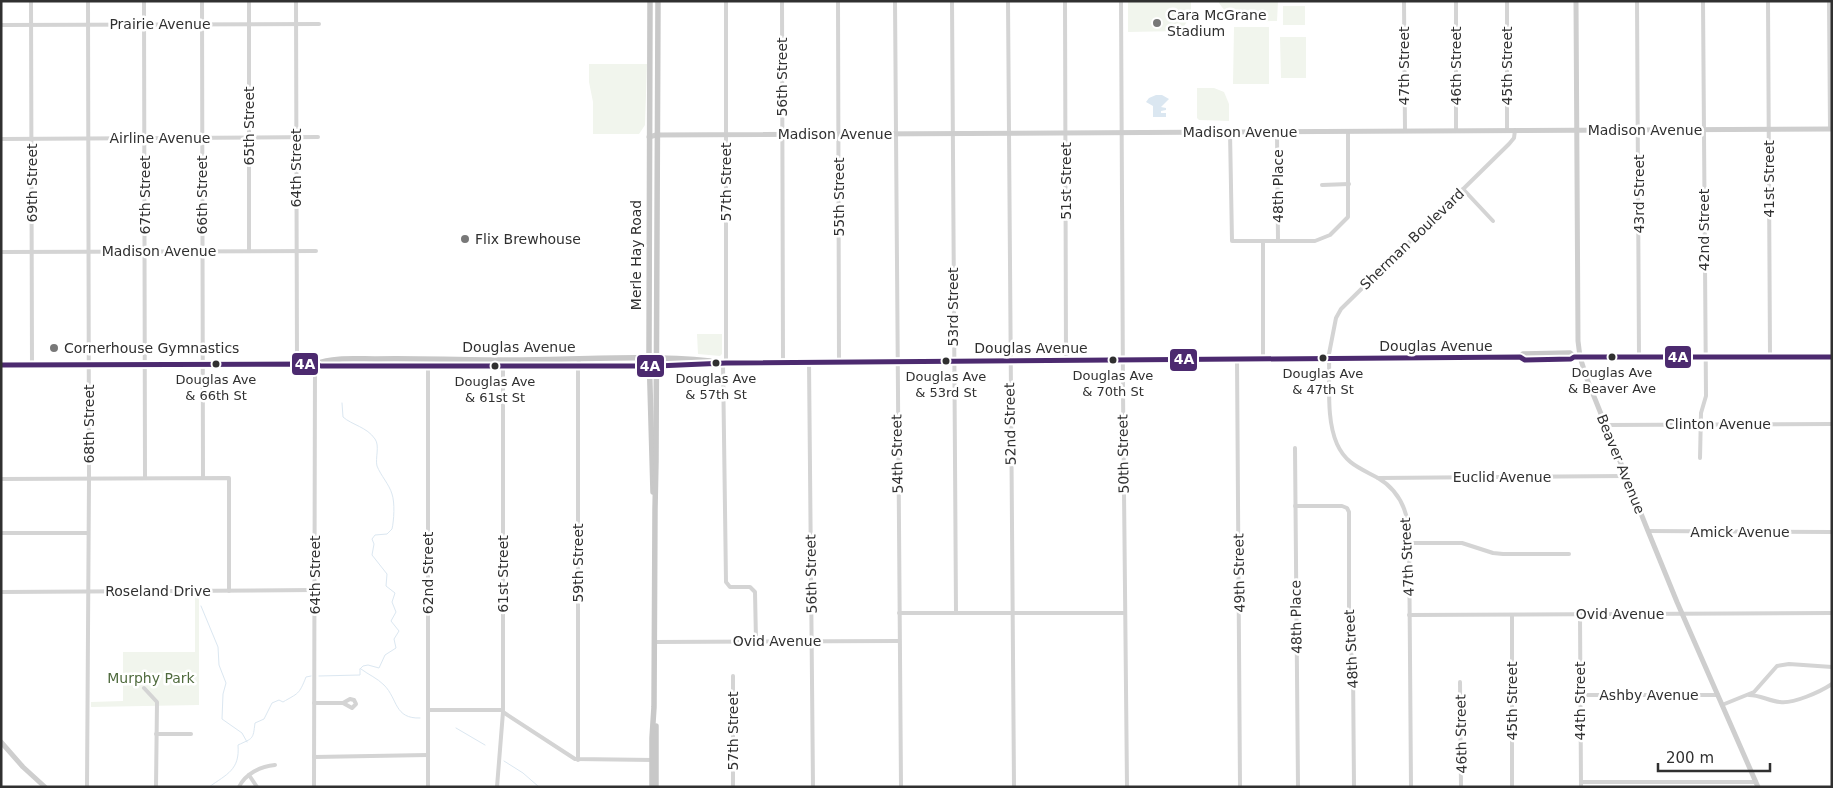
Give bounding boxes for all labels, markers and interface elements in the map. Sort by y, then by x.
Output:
place label: Cara McGrane Stadium [1167,7,1267,39]
street label: Prairie Avenue [109,16,211,32]
marker: Cara McGrane Stadium [1151,17,1163,29]
street label: 47th Street [1396,26,1412,106]
street label: 46th Street [1448,26,1464,106]
street label: 45th Street [1499,26,1515,106]
street label: 56th Street [774,37,790,117]
street label: 65th Street [241,86,257,166]
street label: Madison Avenue [1588,122,1702,138]
street label: Madison Avenue [1183,124,1297,140]
street label: Madison Avenue [778,126,892,142]
street label: 64th Street [288,128,304,208]
street label: Airline Avenue [110,130,210,146]
street label: 41st Street [1761,140,1777,218]
street label: 57th Street [718,142,734,222]
street label: 51st Street [1058,142,1074,220]
street label: 69th Street [24,143,40,223]
street label: 48th Place [1270,149,1286,223]
street label: 43rd Street [1631,154,1647,234]
street label: 67th Street [137,155,153,235]
street label: 66th Street [194,155,210,235]
street label: 55th Street [831,157,847,237]
street label: Sherman Boulevard [1357,185,1467,293]
street label: 42nd Street [1696,188,1712,271]
street label: Merle Hay Road [628,200,644,310]
place label: Flix Brewhouse [475,231,581,247]
marker: Flix Brewhouse [459,233,471,245]
street label: Madison Avenue [102,243,216,259]
street label: 53rd Street [945,267,961,347]
street label: Douglas Avenue [1379,338,1493,354]
street label: Douglas Avenue [462,339,576,355]
place label: Cornerhouse Gymnastics [64,340,239,356]
street label: Douglas Avenue [974,340,1088,356]
marker: Cornerhouse Gymnastics [48,342,60,354]
line badge: 4A [1664,345,1692,369]
line badge: 4A [1169,348,1198,372]
text: 4A [1668,349,1688,365]
text: 4A [1174,351,1194,367]
line badge: 4A [291,352,319,376]
marker: Douglas Ave & Beaver Ave [1607,352,1617,362]
marker: Douglas Ave & 47th St [1318,353,1328,363]
line badge: 4A [636,354,665,378]
marker: Douglas Ave & 70th St [1108,355,1118,365]
text: 4A [295,356,315,372]
marker: Douglas Ave & 53rd St [941,356,951,366]
text: 4A [640,358,660,374]
marker: Douglas Ave & 57th St [711,358,721,368]
marker: Douglas Ave & 66th St [211,359,221,369]
marker: Douglas Ave & 61st St [490,361,500,371]
place label: Douglas Ave & Beaver Ave [1568,365,1656,396]
place label: Douglas Ave & 47th St [1283,366,1363,397]
place label: Douglas Ave & 70th St [1073,368,1153,399]
place label: Douglas Ave & 53rd St [906,369,986,400]
place label: Douglas Ave & 57th St [676,371,756,402]
place label: Douglas Ave & 66th St [176,372,256,403]
place label: Douglas Ave & 61st St [455,374,535,405]
street label: 52nd Street [1001,382,1019,465]
street label: 68th Street [81,384,97,464]
street label: Beaver Avenue [1594,412,1648,516]
street label: 54th Street [888,414,906,494]
street label: 50th Street [1114,414,1132,494]
street label: Clinton Avenue [1665,416,1771,432]
street label: Euclid Avenue [1453,469,1551,485]
street label: 47th Street [1397,517,1417,597]
street label: 59th Street [570,523,586,603]
street label: Amick Avenue [1690,524,1790,540]
street label: 62nd Street [420,531,436,614]
street label: 49th Street [1230,533,1248,613]
street label: 56th Street [802,534,820,614]
street label: 64th Street [307,535,323,615]
street label: 61st Street [495,535,511,613]
street label: 48th Place [1287,580,1305,654]
street label: Roseland Drive [105,583,211,599]
street label: Ovid Avenue [1576,606,1664,622]
street label: 48th Street [1341,609,1361,689]
street label: Ovid Avenue [733,633,821,649]
street label: 45th Street [1504,661,1520,741]
street label: 44th Street [1572,661,1588,741]
park label: Murphy Park [107,670,196,686]
street label: Ashby Avenue [1599,687,1699,703]
street label: 57th Street [725,691,741,771]
street label: 46th Street [1452,694,1470,774]
scale bar [1658,740,1770,772]
text: 200 m [1666,749,1714,767]

